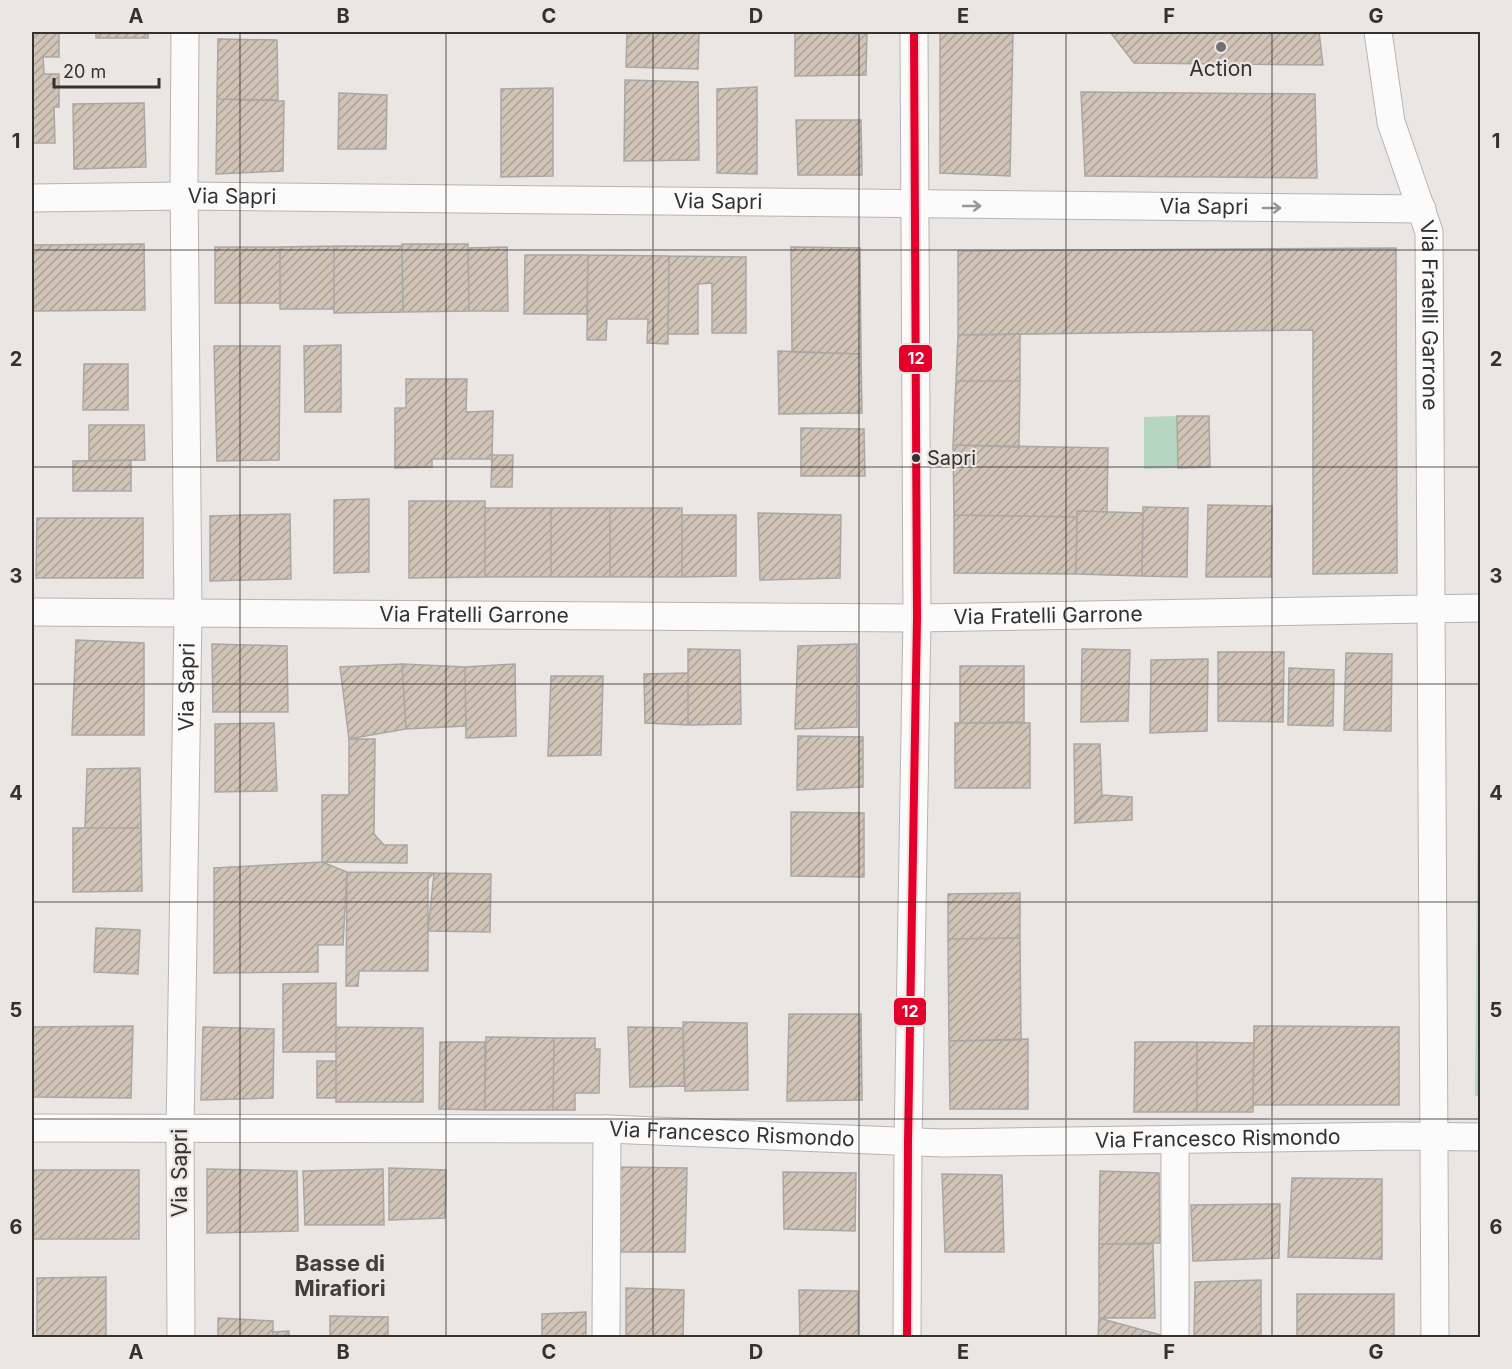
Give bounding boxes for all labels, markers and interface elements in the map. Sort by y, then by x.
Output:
text: A [129,4,144,28]
text: B [336,4,350,28]
text: C [542,4,556,28]
text: D [749,4,763,28]
text: E [957,4,969,28]
text: F [1163,4,1175,28]
text: G [1368,4,1384,28]
marker: Action [1214,40,1228,54]
scale bar [54,51,159,89]
place label: Action [1189,56,1253,81]
text: 20 m [63,61,106,82]
text: 1 [12,129,20,153]
text: 1 [1492,129,1500,153]
street label: Via Sapri [187,183,277,209]
street label: Via Sapri [673,188,762,214]
street label: Via Sapri [1159,193,1248,219]
one-way arrow [961,200,981,211]
one-way arrow [1261,202,1281,214]
street label: Via Fratelli Garrone [1414,217,1443,410]
line badge: 12 [898,344,933,373]
text: 2 [10,347,22,371]
text: 2 [1490,347,1502,371]
text: 12 [908,348,924,368]
place label: Sapri [927,446,976,470]
marker: Sapri [910,452,922,464]
text: 3 [10,564,22,588]
text: 3 [1490,564,1502,588]
street label: Via Fratelli Garrone [379,601,569,628]
street label: Via Fratelli Garrone [953,601,1143,629]
street label: Via Sapri [173,642,200,732]
text: 4 [9,781,23,805]
text: 4 [1489,781,1503,805]
line badge: 12 [893,997,927,1026]
text: 5 [10,998,22,1022]
text: 5 [1490,998,1502,1022]
text: 12 [902,1001,918,1021]
street label: Via Francesco Rismondo [609,1116,855,1151]
street label: Via Francesco Rismondo [1095,1124,1341,1153]
street label: Via Sapri [167,1129,192,1217]
text: 6 [10,1215,23,1239]
text: 6 [1490,1215,1503,1239]
district label: Basse di Mirafiori [294,1250,386,1301]
text: A [129,1340,144,1364]
text: B [336,1340,350,1364]
text: C [542,1340,556,1364]
text: D [749,1340,763,1364]
text: E [957,1340,969,1364]
text: F [1163,1340,1175,1364]
text: G [1368,1340,1384,1364]

